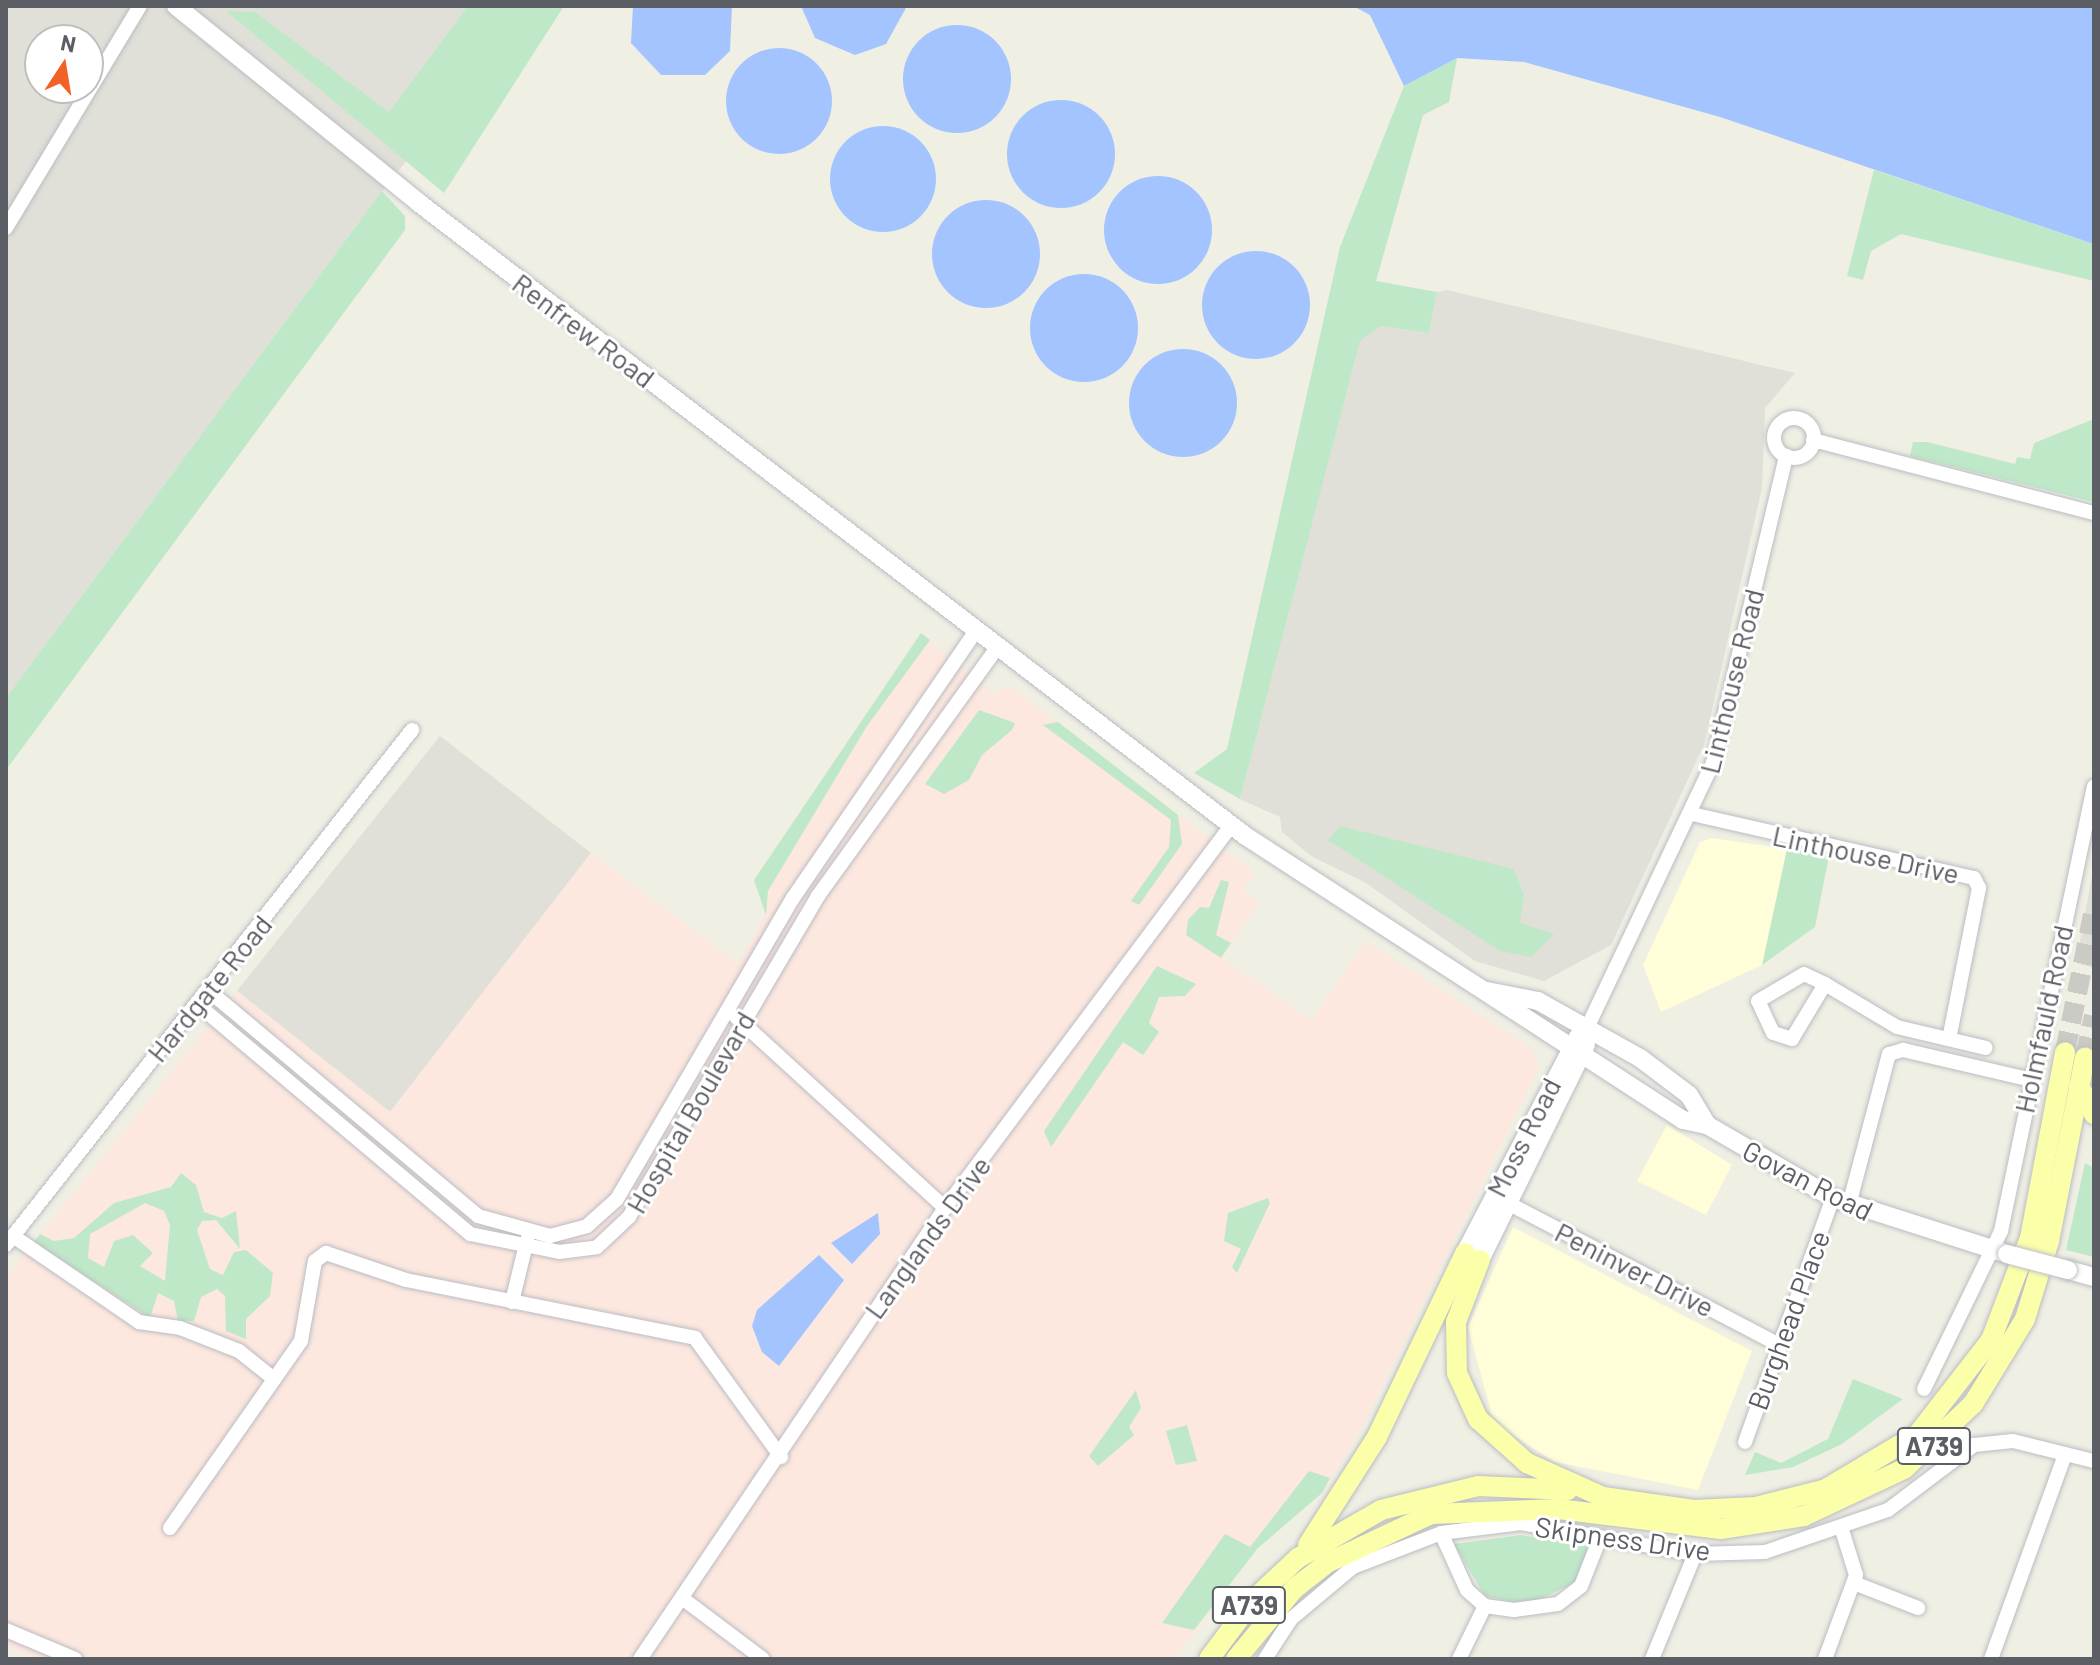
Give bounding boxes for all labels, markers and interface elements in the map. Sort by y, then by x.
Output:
north arrow [24,24,104,104]
text: N [59,28,78,57]
street label: Renfrew Road [506,266,662,394]
street label: Linthouse Road [1692,585,1770,777]
street label: Linthouse Drive [1770,818,1962,890]
street label: Hardgate Road [140,908,278,1068]
street label: Holmfauld Road [2007,922,2079,1116]
street label: Hospital Boulevard [619,1005,761,1219]
street label: Moss Road [1479,1072,1567,1202]
street label: Govan Road [1737,1133,1879,1227]
street label: Langlands Drive [857,1149,997,1325]
street label: Peninver Drive [1550,1215,1720,1323]
street label: Burghead Place [1740,1226,1836,1414]
road number: A739 [1896,1424,1972,1468]
street label: Skipness Drive [1533,1509,1713,1567]
road number: A739 [1211,1583,1287,1627]

